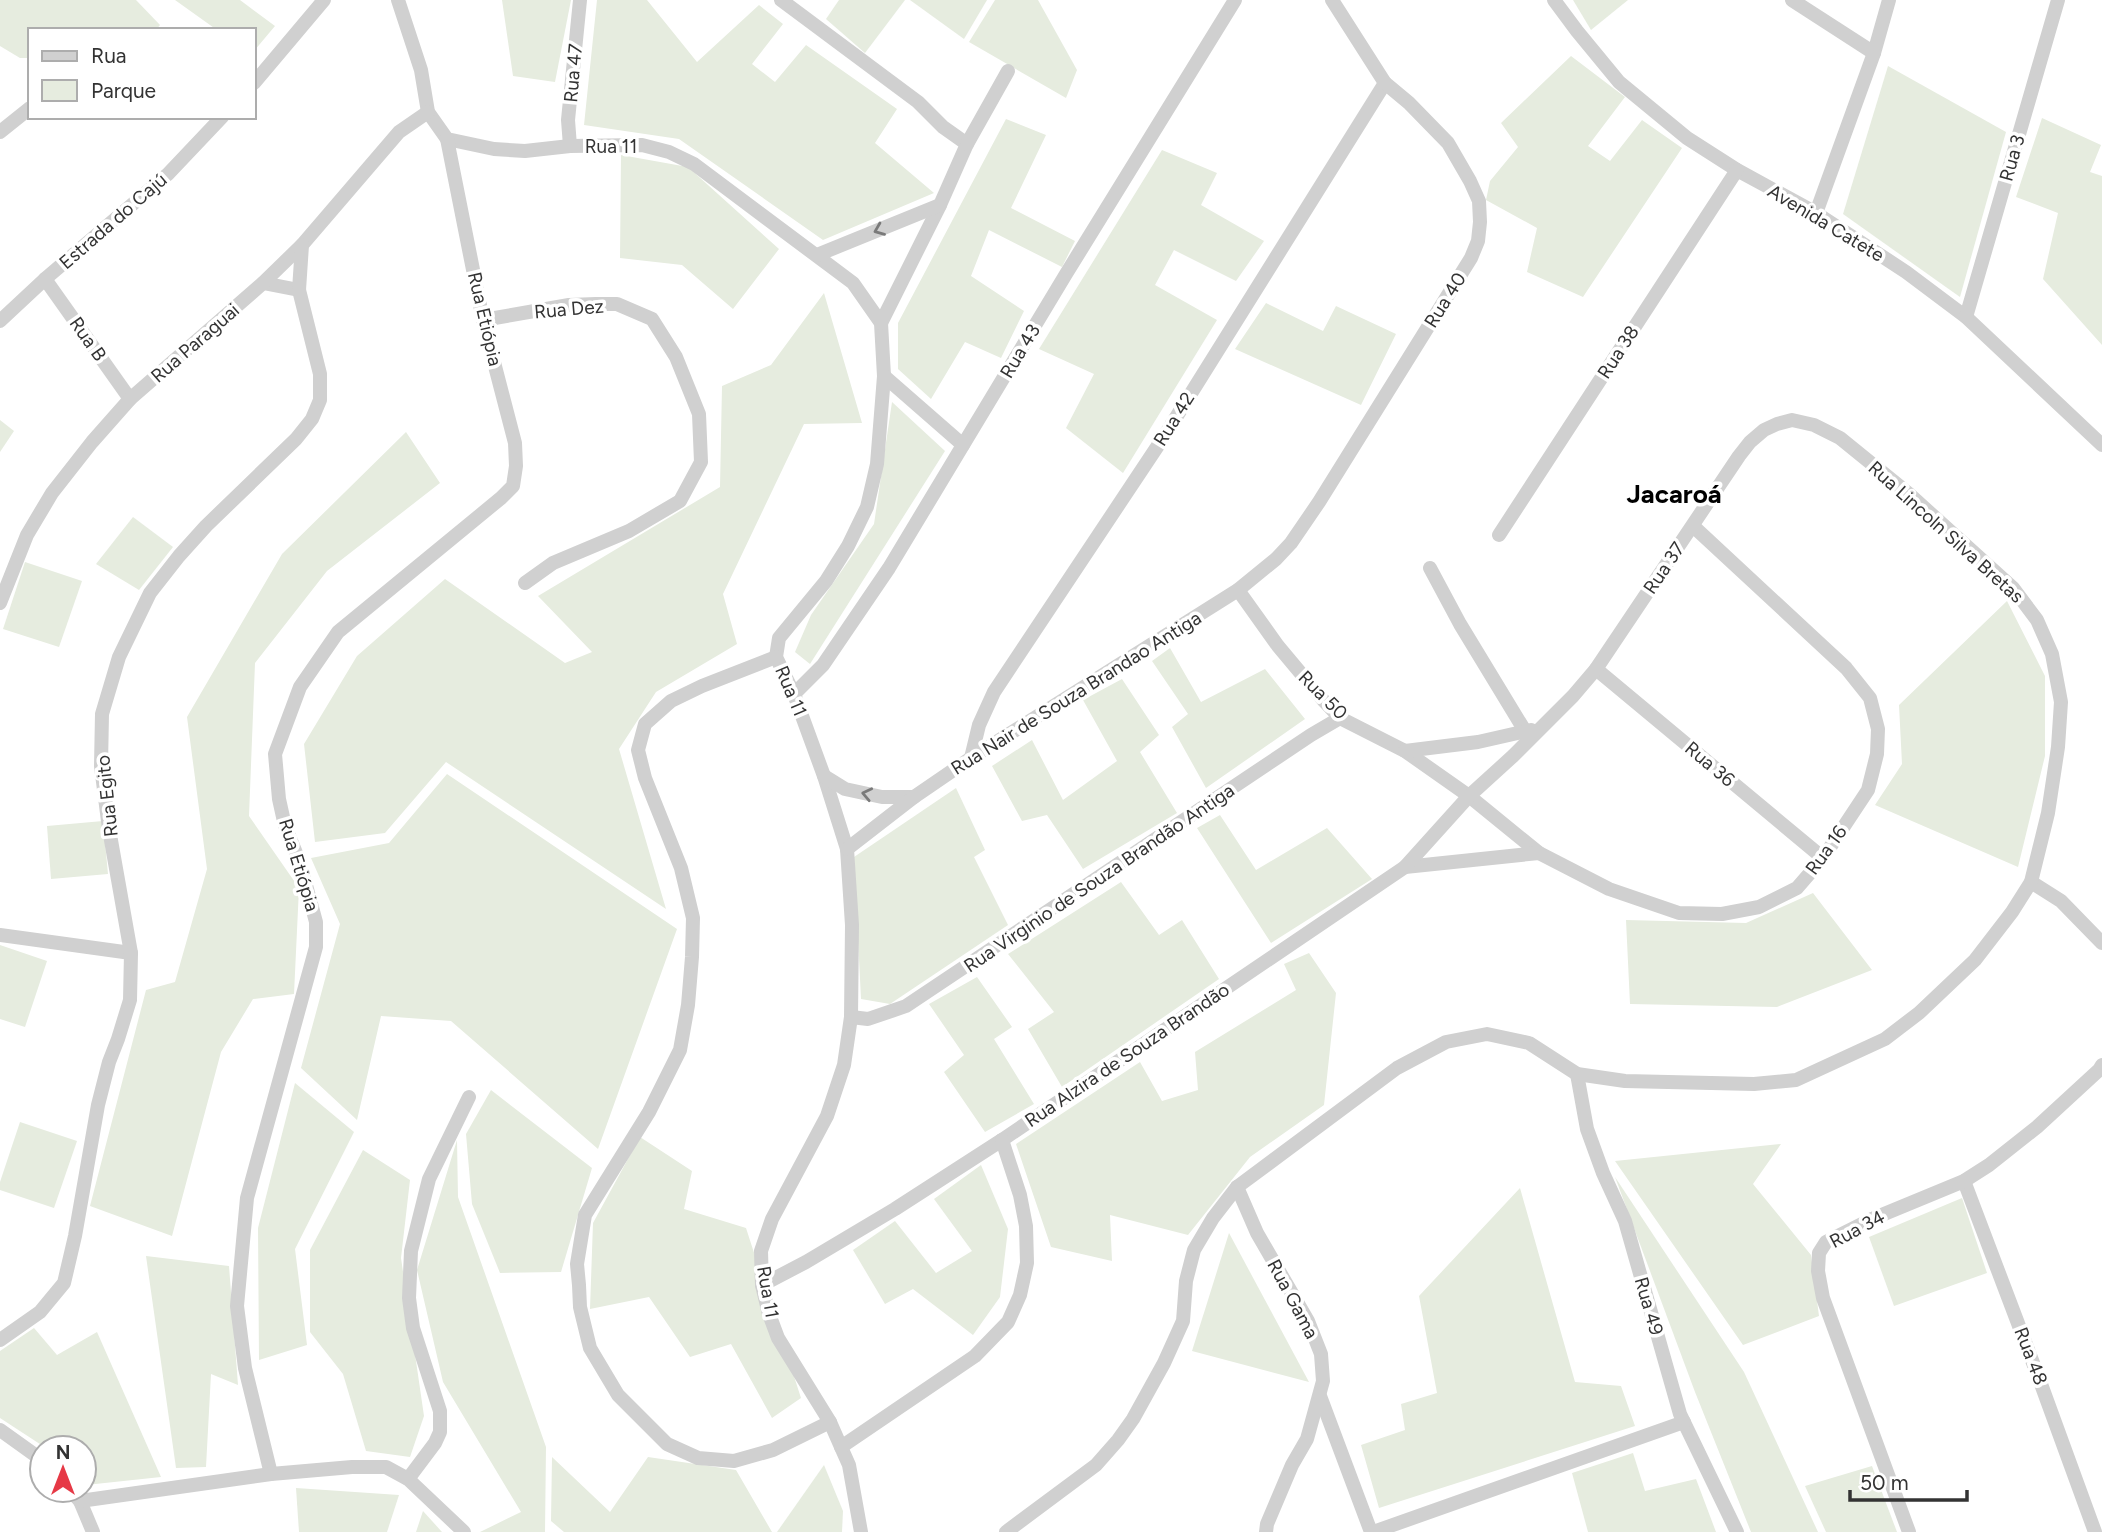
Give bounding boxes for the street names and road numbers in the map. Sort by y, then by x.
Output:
street label: Rua 47 [559,43,587,103]
street label: Rua 3 [1994,132,2030,184]
street label: Rua 11 [585,135,637,158]
street label: Estrada do Cajú [55,168,171,274]
street label: Avenida Catete [1764,179,1888,267]
street label: Rua 40 [1419,268,1471,332]
street label: Rua Etiópia [463,270,507,368]
street label: Rua Dez [533,295,605,323]
street label: Rua Paraguai [146,298,244,388]
street label: Rua B [65,313,111,365]
street label: Rua 43 [995,320,1045,382]
street label: Rua 38 [1592,321,1644,383]
street label: Rua 42 [1149,388,1199,450]
street label: Rua Lincoln Silva Bretas [1864,456,2028,608]
street label: Rua 37 [1638,538,1690,598]
street label: Rua Nair de Souza Brandao Antiga [947,606,1205,780]
street label: Rua 11 [770,662,812,720]
street label: Rua 50 [1294,666,1352,724]
street label: Rua 36 [1680,737,1740,792]
street label: Rua Egito [91,754,123,838]
street label: Rua Virginio de Souza Brandão Antiga [959,779,1239,977]
street label: Rua Etiópia [274,816,324,914]
street label: Rua 16 [1800,821,1852,879]
street label: Rua Alzira de Souza Brandão [1020,978,1234,1132]
street label: Rua 34 [1826,1205,1889,1253]
street label: Rua Gama [1262,1255,1324,1343]
street label: Rua 11 [752,1264,784,1320]
street label: Rua 49 [1630,1274,1668,1338]
street label: Rua 48 [2009,1324,2053,1388]

